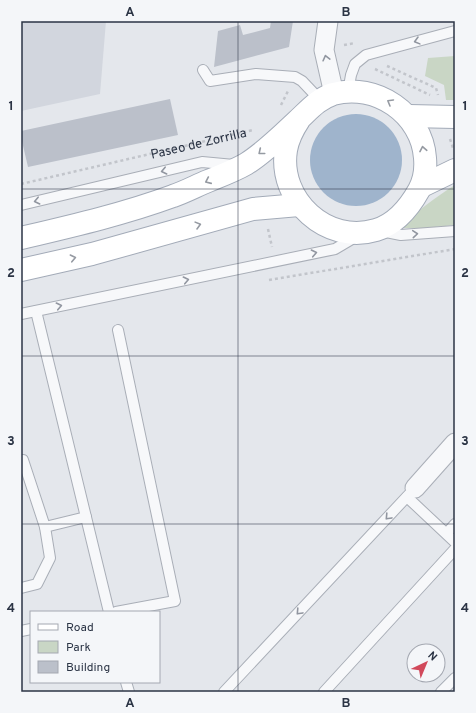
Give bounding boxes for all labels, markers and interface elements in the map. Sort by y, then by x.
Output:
text: A [125,5,135,21]
text: B [342,5,351,21]
one-way arrow [414,36,421,45]
one-way arrow [322,54,330,61]
text: 1 [8,99,14,115]
text: 1 [462,99,468,115]
one-way arrow [387,100,394,107]
street label: Paseo de Zorrilla [149,126,248,164]
one-way arrow [420,146,428,153]
one-way arrow [259,148,266,155]
one-way arrow [161,167,167,175]
one-way arrow [205,176,213,184]
one-way arrow [34,196,41,204]
one-way arrow [195,221,202,229]
one-way arrow [412,230,418,239]
one-way arrow [311,250,317,258]
one-way arrow [69,254,76,263]
text: 2 [7,266,15,282]
text: 2 [461,266,469,282]
one-way arrow [183,276,190,284]
one-way arrow [56,303,62,311]
text: 3 [7,434,15,450]
text: 3 [461,434,469,450]
one-way arrow [386,512,393,520]
text: 4 [7,601,15,617]
text: 4 [461,601,469,617]
one-way arrow [297,607,304,615]
legend [30,611,160,683]
text: Road [66,620,94,636]
text: Park [66,640,91,656]
north arrow [406,643,446,683]
text: N [425,649,440,664]
text: Building [66,660,110,676]
text: A [125,696,135,712]
text: B [342,696,351,712]

